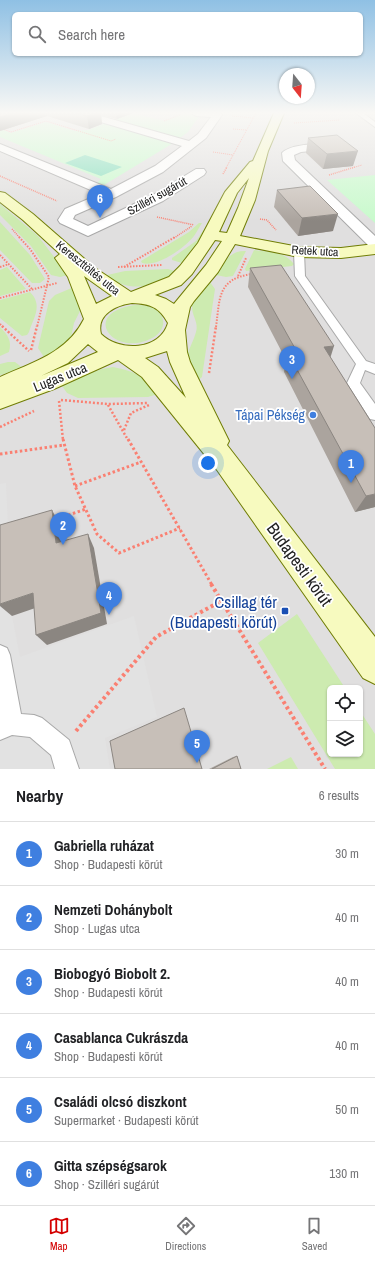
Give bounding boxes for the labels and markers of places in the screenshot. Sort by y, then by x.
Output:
pin: 6 [87,185,113,218]
pin: 3 [279,346,305,379]
place label: Tápai Pékség [235,406,306,424]
marker: Tápai Pékség [308,410,318,420]
pin: 1 [338,450,364,483]
pin: 2 [50,512,76,545]
pin: 4 [96,582,122,615]
place label: Csillag tér (Budapesti körút) [170,590,277,633]
marker: Csillag tér (Budapesti körút) [280,606,290,616]
pin: 5 [184,730,210,763]

